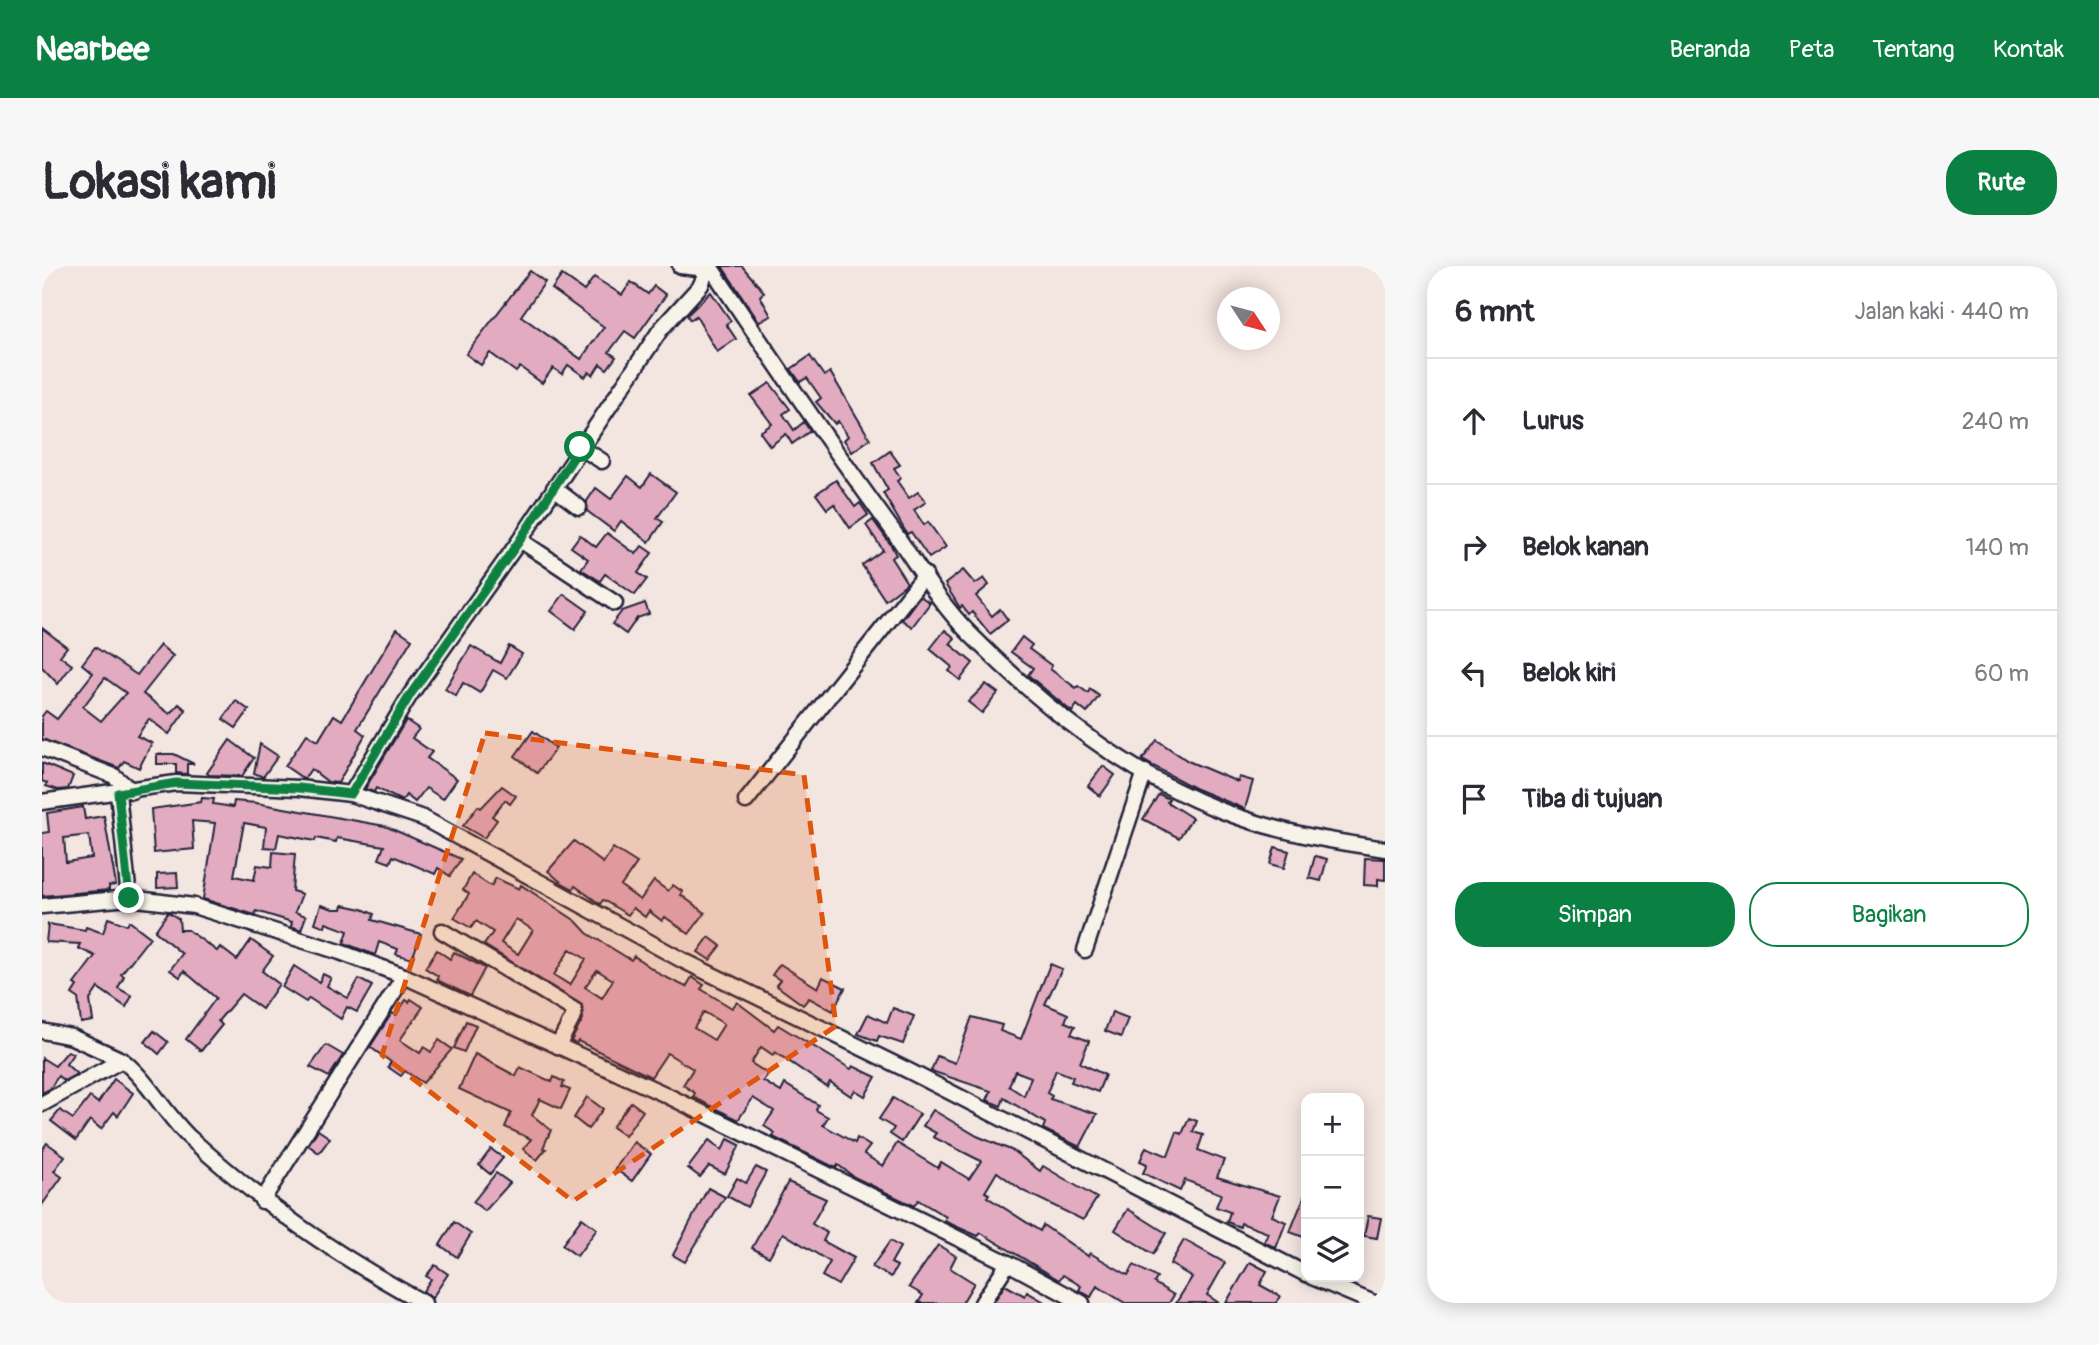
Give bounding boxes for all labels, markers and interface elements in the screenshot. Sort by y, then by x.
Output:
text: Nearbee [35,29,149,70]
text: Beranda [1669,35,1750,64]
text: Peta [1788,35,1834,64]
text: Tentang [1872,35,1955,64]
text: Kontak [1993,35,2064,64]
button: Rute [1946,150,2057,215]
text: Lokasi kami [42,152,276,213]
north arrow [1217,287,1280,350]
text: 6 mnt [1455,293,1534,330]
text: Jalan kaki · 440 m [1855,297,2029,326]
icon: ahead [1455,402,1493,440]
text: Lurus [1522,405,1584,437]
text: 240 m [1962,407,2029,436]
route start [564,431,595,462]
icon: right [1455,528,1493,566]
text: Belok kanan [1522,531,1649,563]
text: 140 m [1966,533,2029,562]
icon: left [1455,654,1493,692]
text: Belok kiri [1522,657,1616,689]
text: 60 m [1974,659,2029,688]
icon: arrive [1455,780,1493,818]
text: Tiba di tujuan [1522,783,1663,815]
route end [113,882,144,913]
button: Simpan [1455,882,1735,947]
button: Bagikan [1749,882,2029,947]
map controls [1301,1093,1364,1282]
button: + [1301,1093,1364,1156]
button: − [1301,1156,1364,1219]
button: layers [1301,1219,1364,1282]

